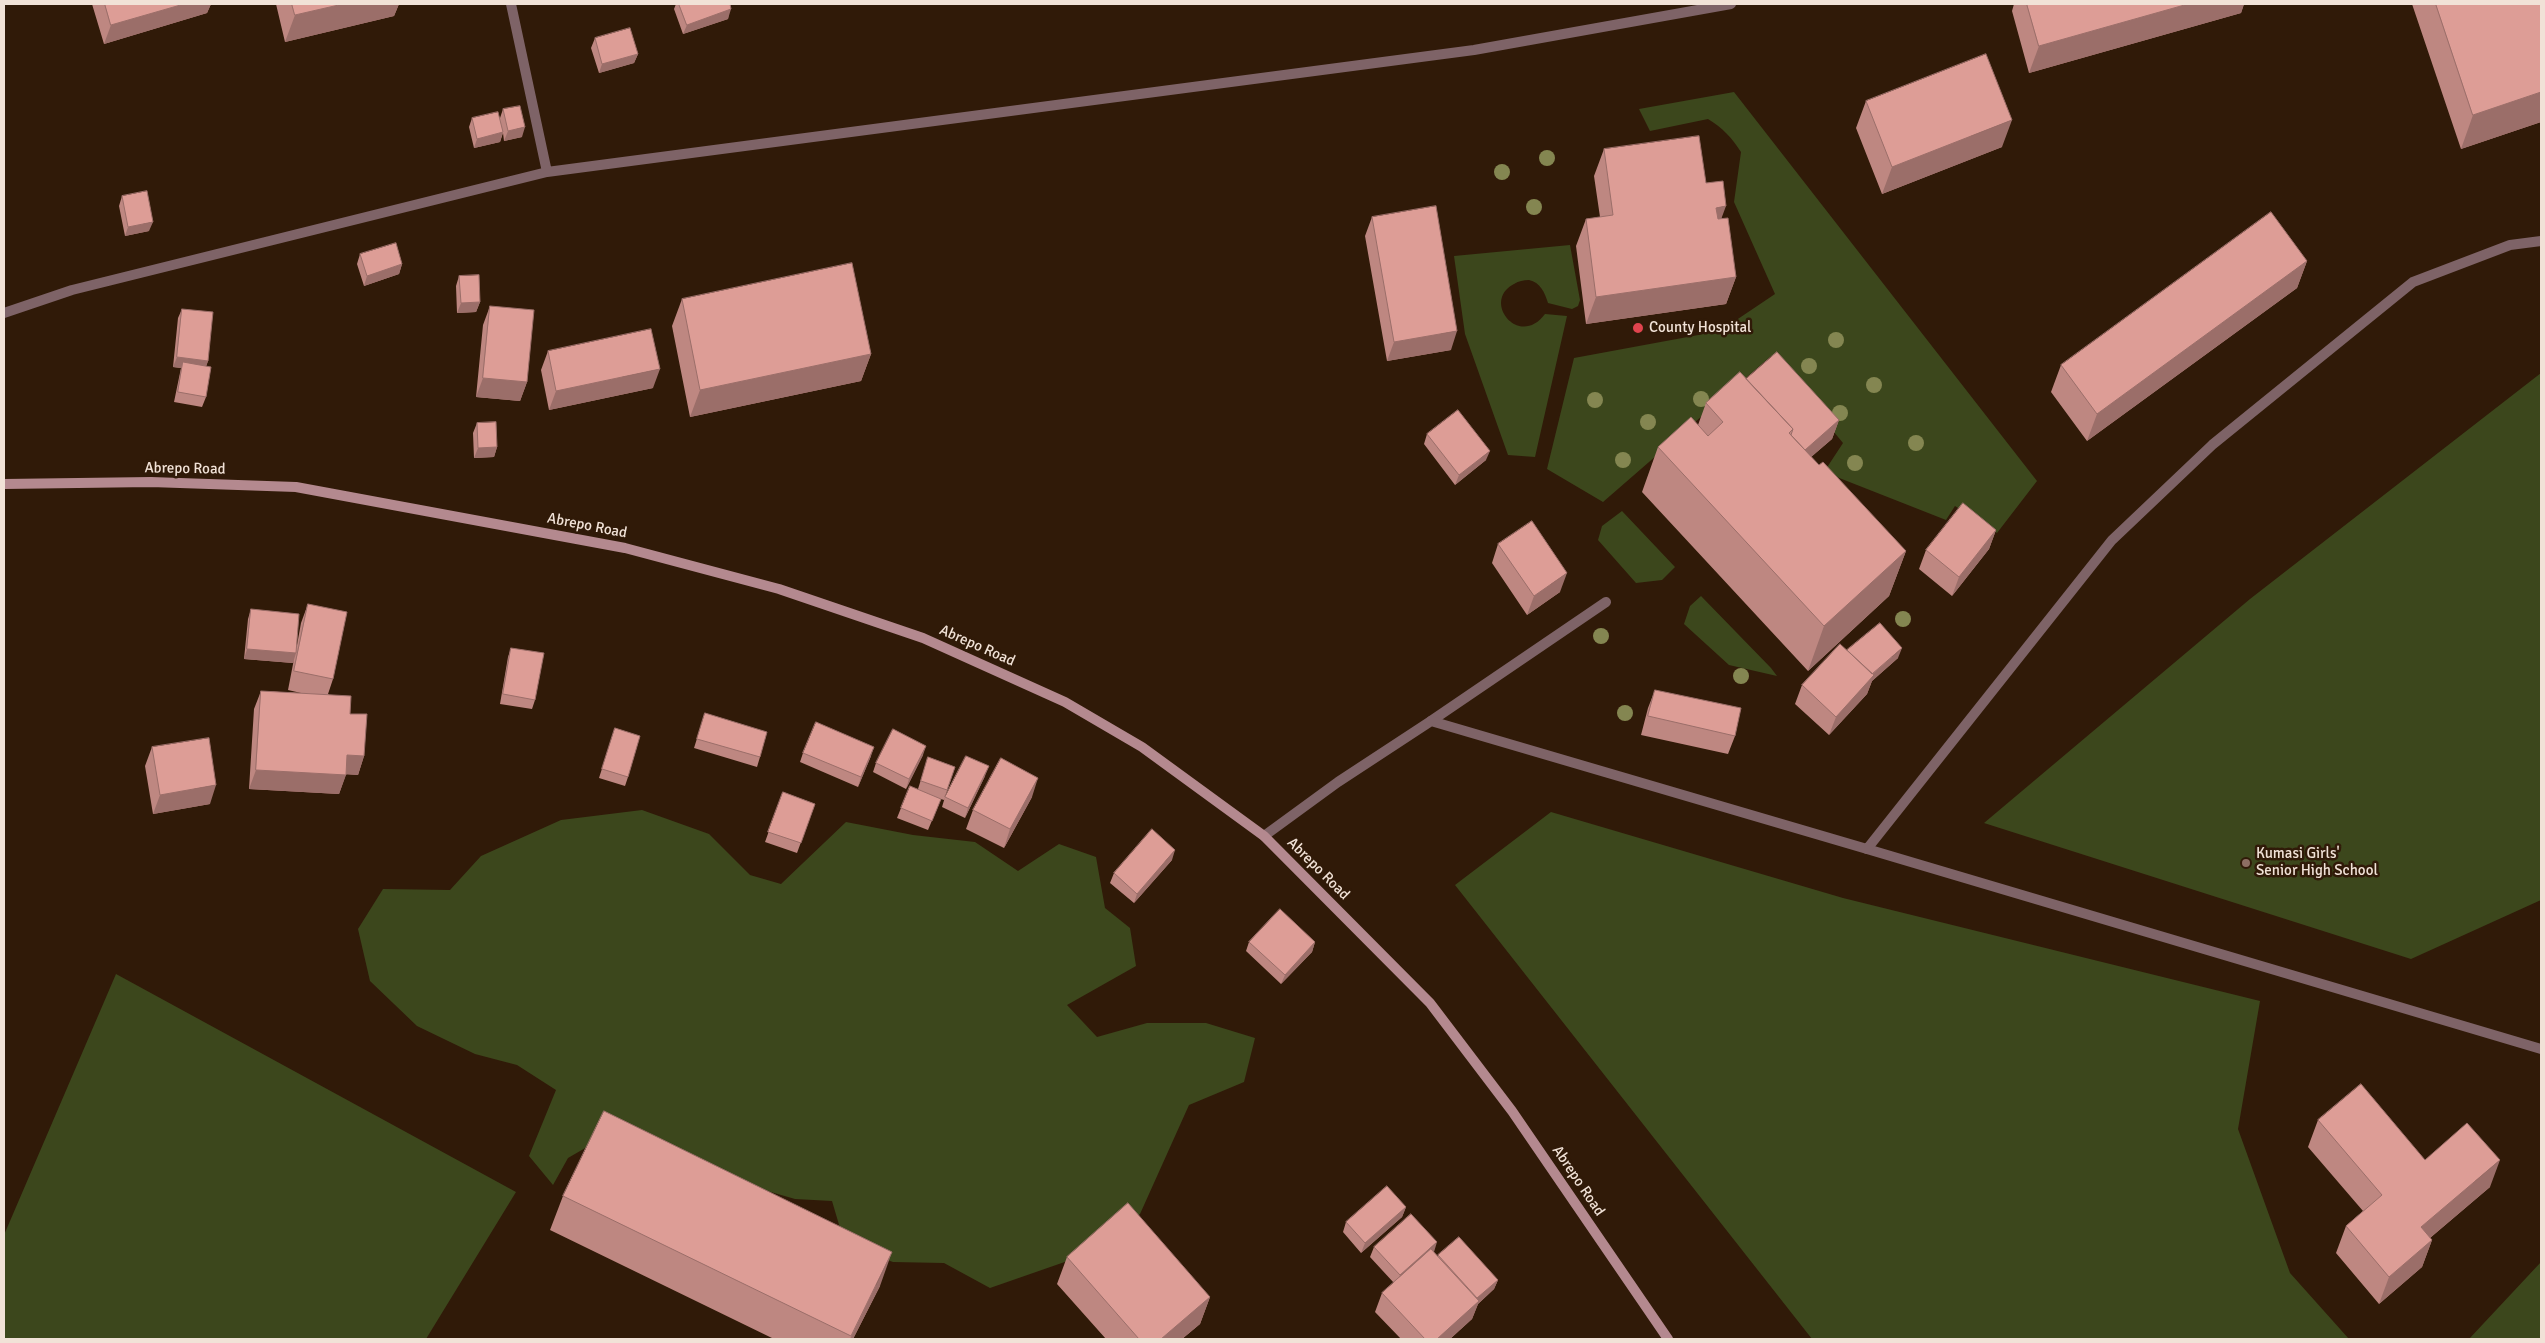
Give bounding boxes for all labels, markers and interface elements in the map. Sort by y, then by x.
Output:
place label: County Hospital [1649,319,1751,337]
marker: County Hospital [1631,321,1645,335]
street label: Abrepo Road [144,459,226,479]
street label: Abrepo Road [546,509,628,543]
street label: Abrepo Road [936,621,1018,671]
street label: Abrepo Road [1283,834,1353,904]
place label: Kumasi Girls' Senior High School [2256,845,2378,880]
marker: Kumasi Girls' Senior High School [2240,857,2252,869]
street label: Abrepo Road [1548,1142,1608,1220]

